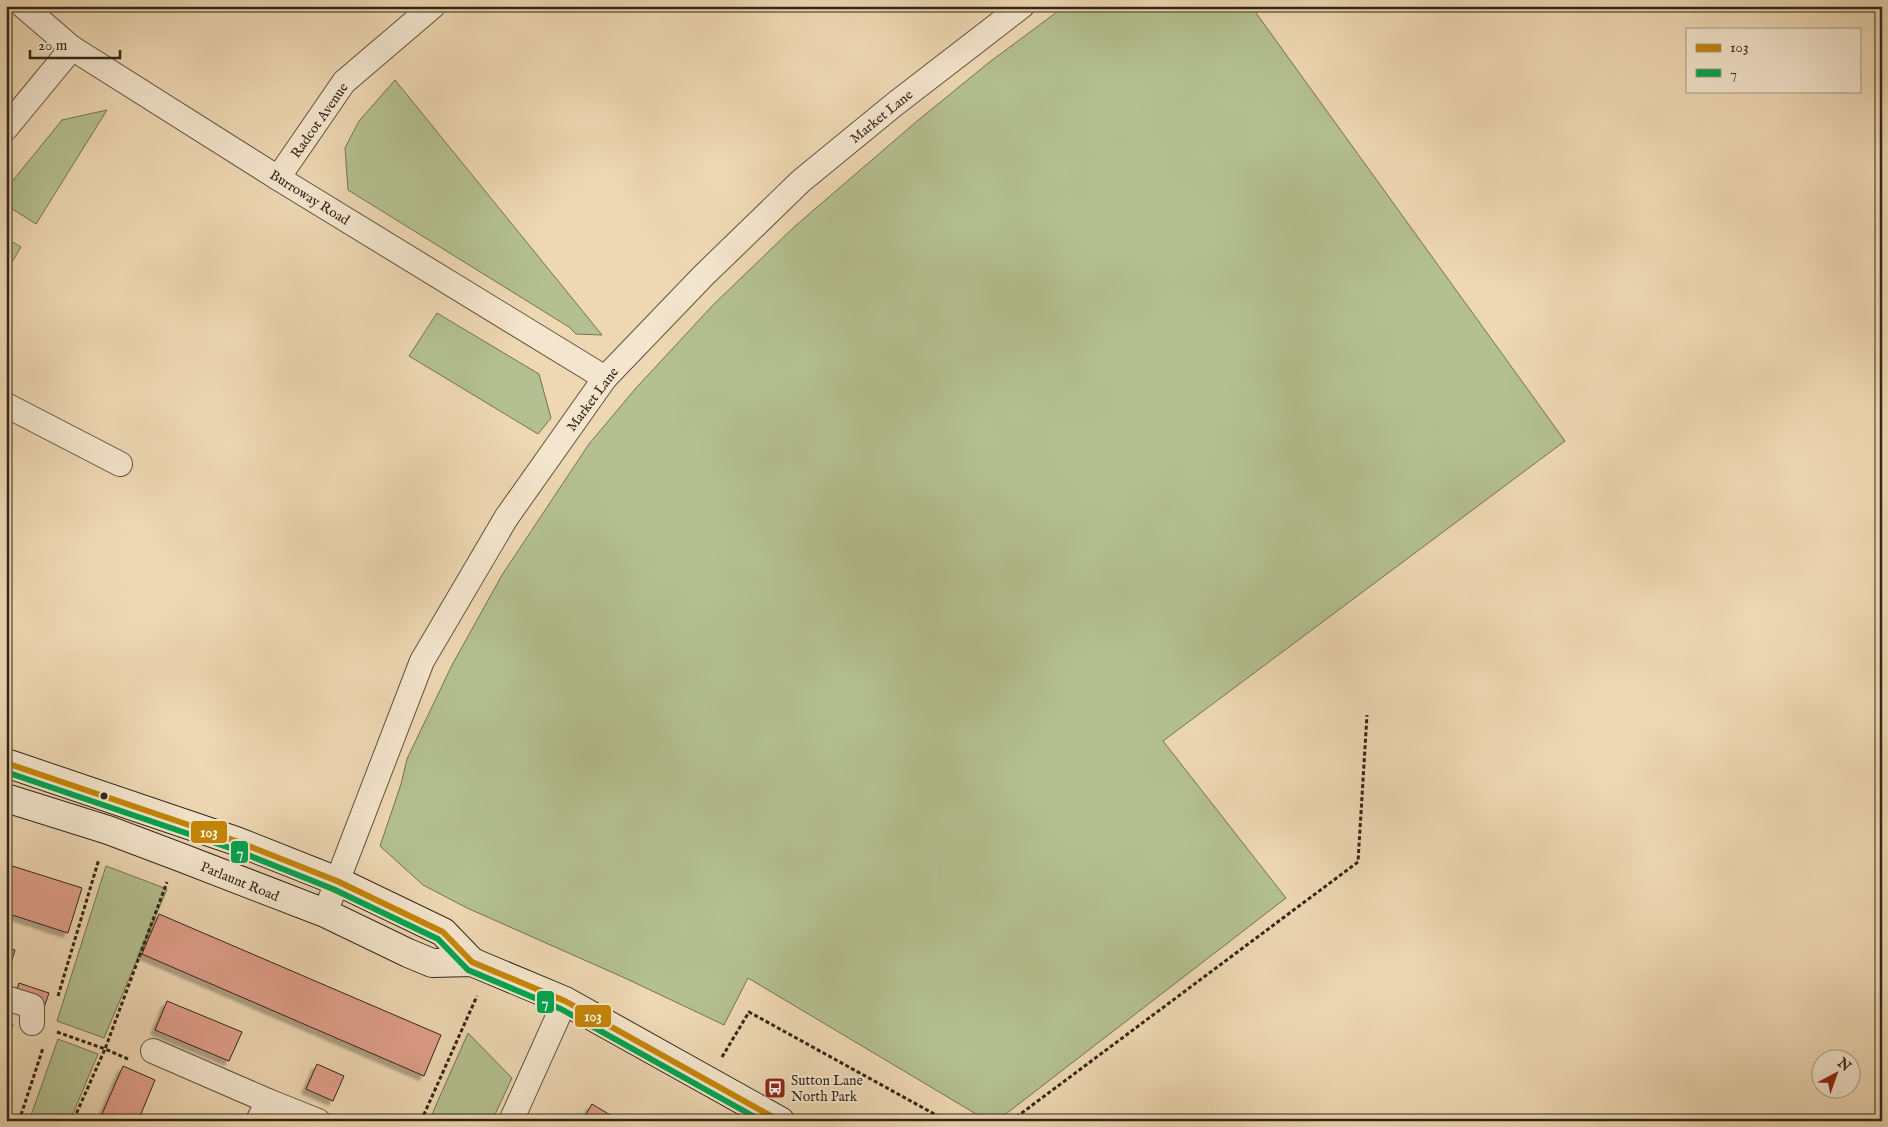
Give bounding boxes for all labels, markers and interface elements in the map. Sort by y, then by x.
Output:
scale bar [30,28,120,60]
legend [1686,28,1860,92]
text: 20 m [38,36,68,55]
text: 103 [1730,38,1749,57]
text: 7 [1730,64,1737,83]
street label: Radcot Avenue [287,79,353,162]
street label: Market Lane [846,86,917,148]
street label: Burroway Road [266,166,353,230]
street label: Market Lane [563,363,623,435]
unlabelled marker [99,791,109,801]
line badge: 103 [190,820,228,844]
text: 103 [200,824,218,842]
line badge: 7 [230,840,249,864]
text: 7 [237,844,244,862]
street label: Parlaunt Road [198,858,282,906]
line badge: 7 [536,990,555,1014]
text: 7 [542,994,549,1012]
line badge: 103 [574,1004,612,1028]
text: 103 [584,1008,602,1026]
north arrow [1810,1050,1860,1100]
text: N [1833,1054,1854,1076]
place label: Sutton Lane North Park [791,1072,863,1106]
bus stop icon: Sutton Lane North Park [763,1076,787,1100]

